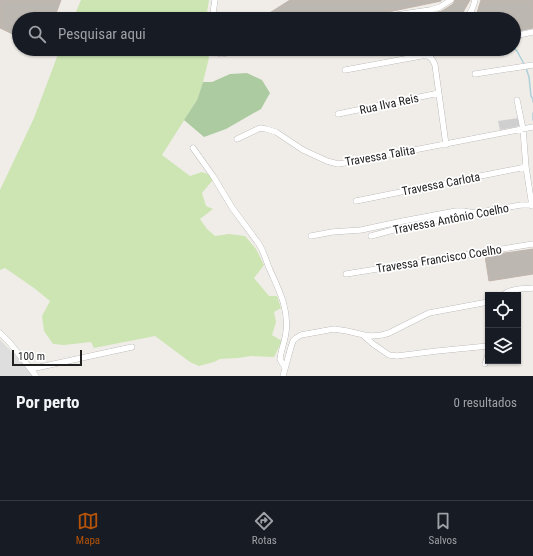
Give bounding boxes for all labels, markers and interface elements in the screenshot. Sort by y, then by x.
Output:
search box [12,12,521,56]
icon: search [26,23,48,45]
text: Pesquisar aqui [58,25,146,43]
street label: Rua Ilva Reis [358,91,420,117]
street label: Travessa Talita [344,143,416,169]
street label: Travessa Carlota [401,170,481,198]
street label: Travessa Antônio Coelho [392,201,510,237]
street label: Travessa Francisco Coelho [375,242,503,276]
map controls [485,292,521,364]
button: locate [485,292,521,328]
button: layers [485,328,521,364]
scale bar [12,348,82,367]
text: 100 m [18,350,45,363]
text: Por perto [16,392,80,412]
text: 0 resultados [453,395,517,410]
tab: Mapa [76,510,100,547]
tab: Rotas [252,510,277,547]
tab: Salvos [428,510,457,547]

